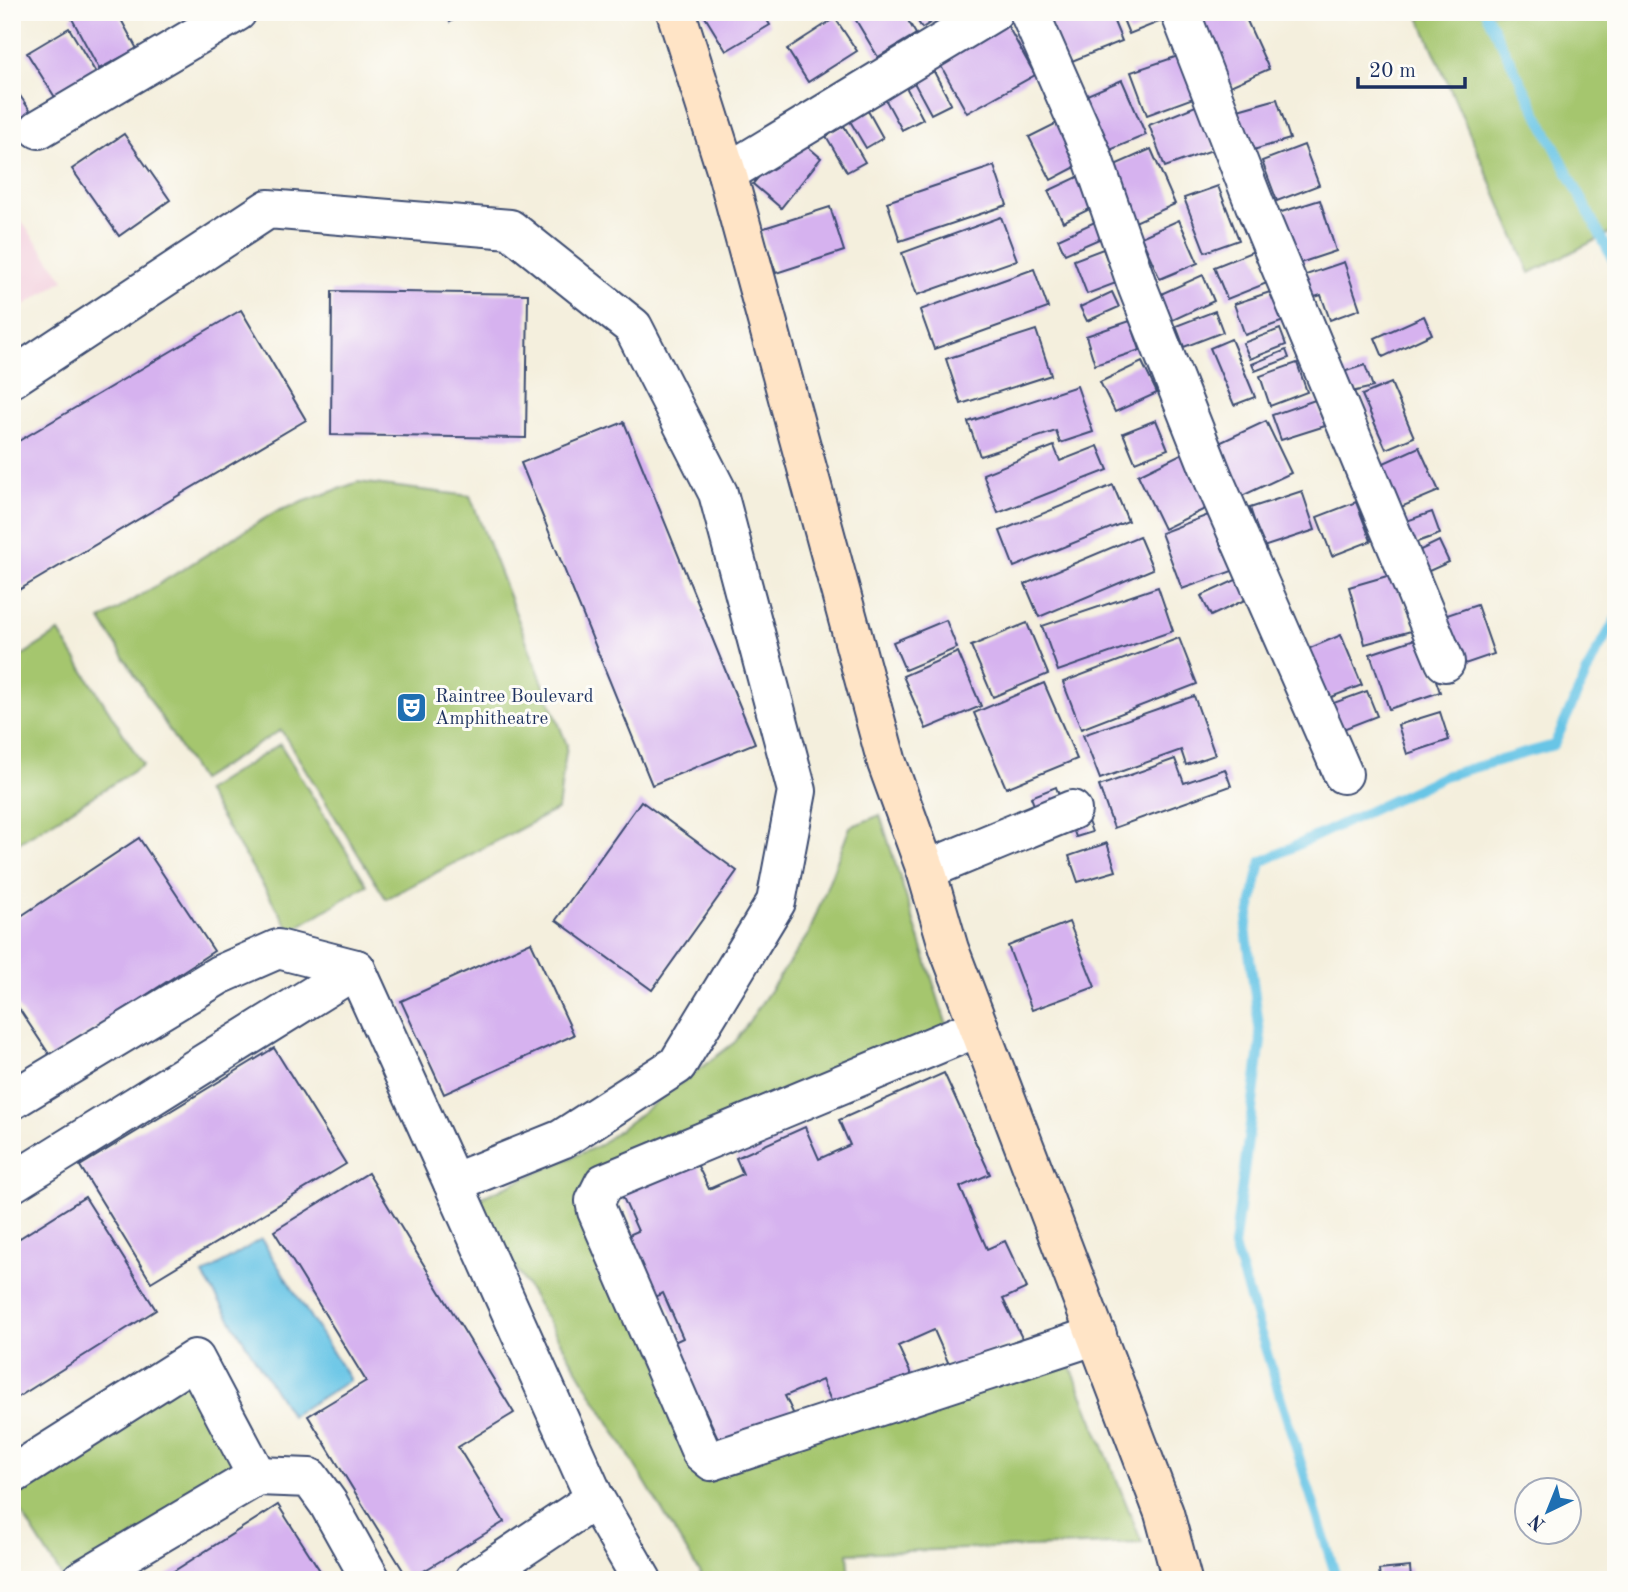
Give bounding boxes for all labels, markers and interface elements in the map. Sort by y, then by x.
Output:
scale bar [1358,46,1465,90]
text: 20 m [1369,61,1416,82]
place label: Raintree Boulevard Amphitheatre [435,688,594,729]
theatre icon: Raintree Boulevard Amphitheatre [395,691,429,725]
north arrow [1512,1476,1582,1546]
text: N [1526,1509,1550,1534]

